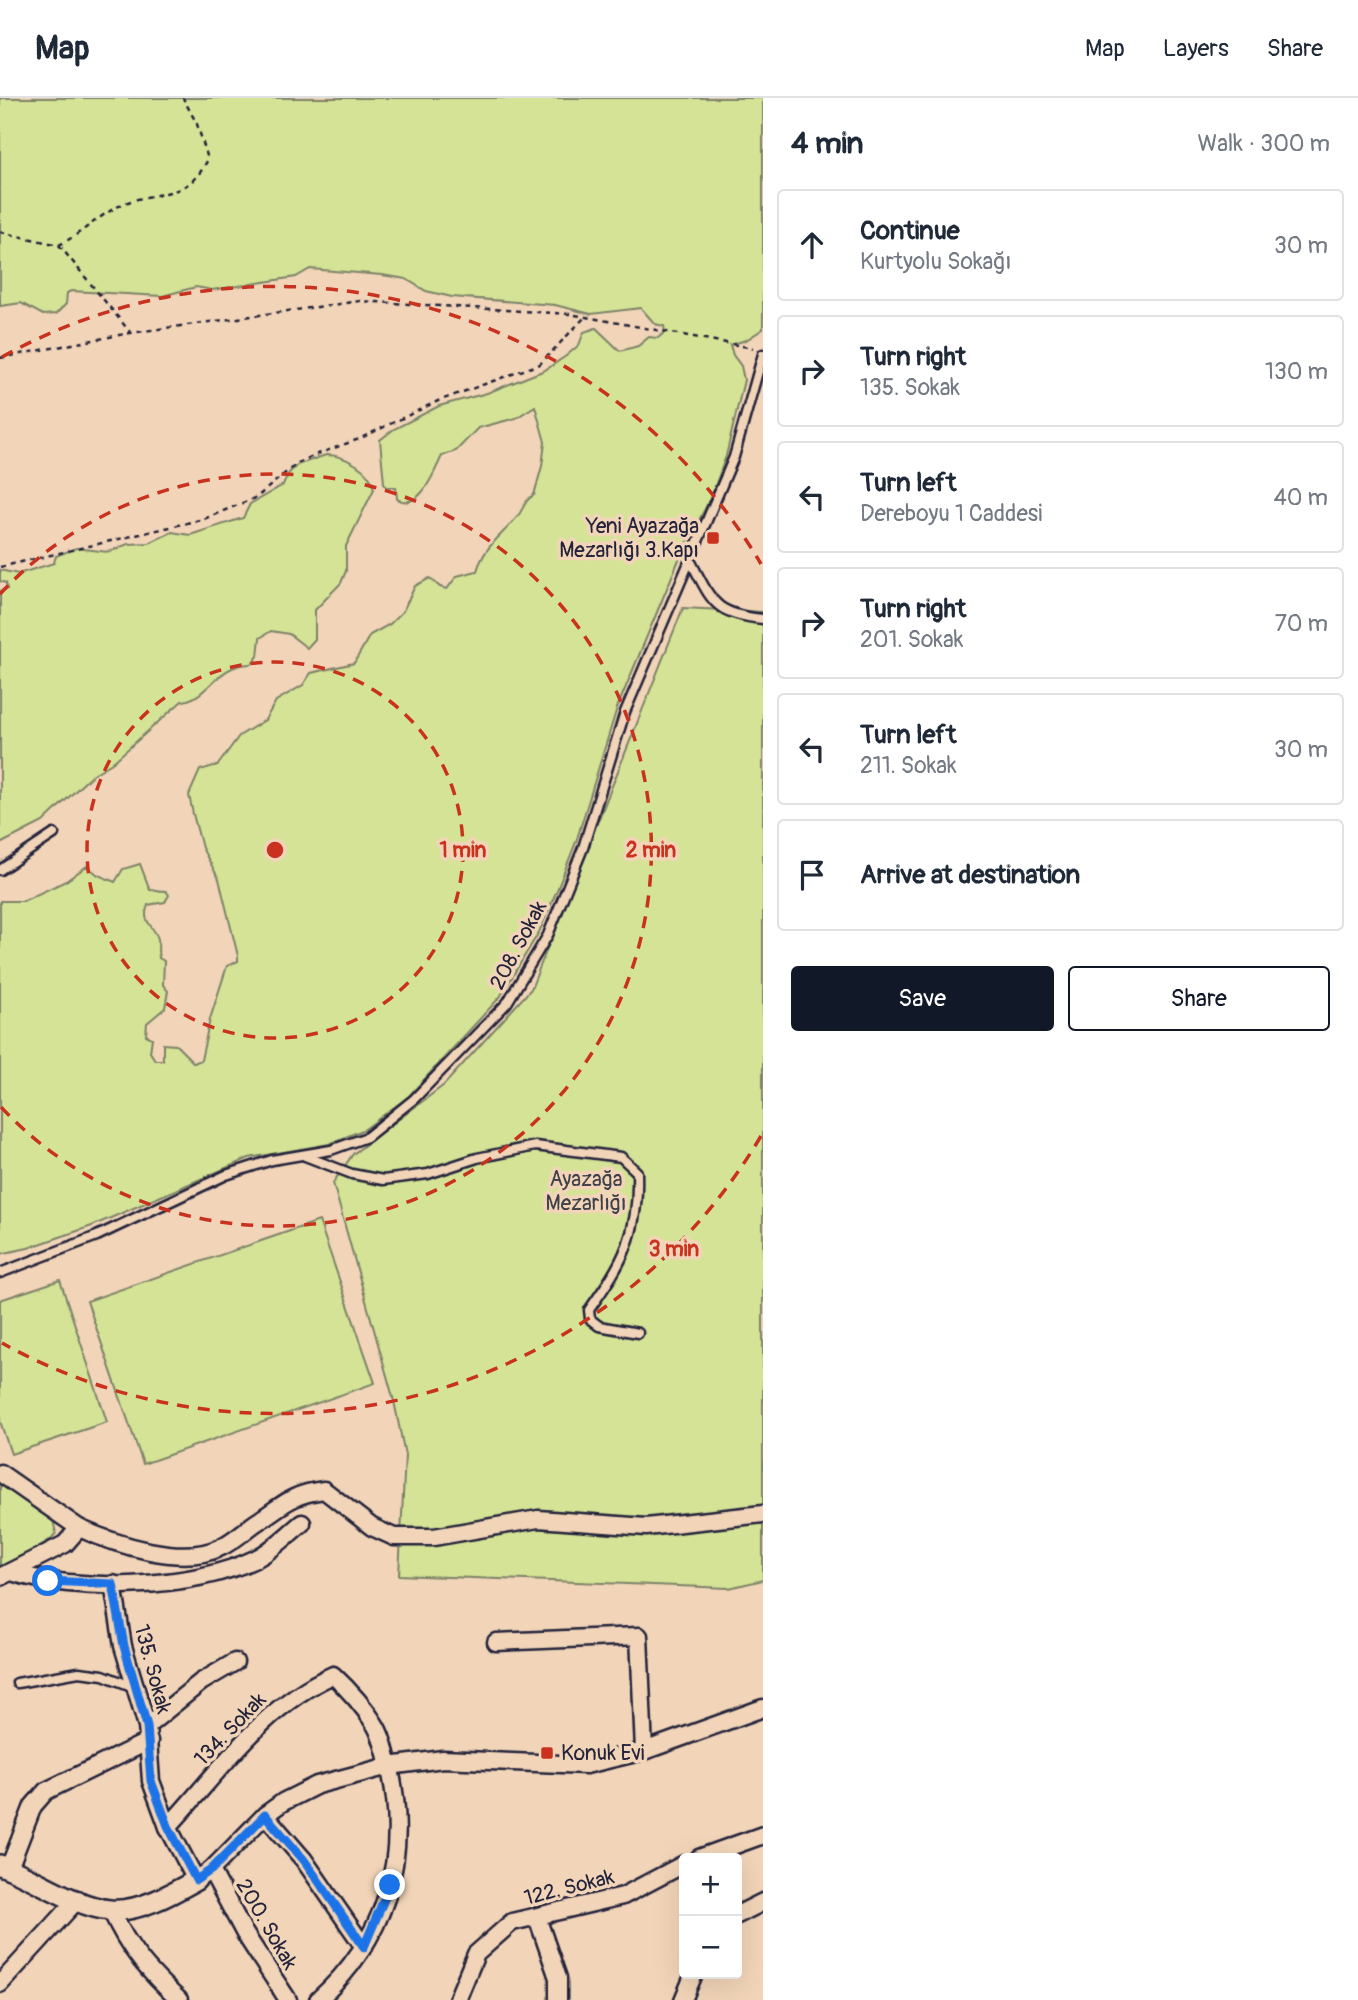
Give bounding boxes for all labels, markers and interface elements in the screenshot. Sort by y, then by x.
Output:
text: Map [35,28,90,69]
text: Map [1085,34,1125,63]
text: Layers [1163,34,1229,63]
text: Share [1267,34,1323,63]
text: 4 min [791,125,864,162]
text: Walk · 300 m [1198,129,1330,158]
text: Continue [860,215,960,247]
icon: ahead [793,226,831,264]
text: 30 m [1274,231,1328,260]
text: Kurtyolu Sokağı [860,247,1011,276]
text: Turn right [860,341,966,373]
icon: right [793,352,831,390]
text: 130 m [1265,357,1328,386]
text: 135. Sokak [860,373,960,402]
text: Turn left [860,467,956,499]
icon: left [793,478,831,516]
text: 40 m [1274,483,1328,512]
text: Dereboyu 1 Caddesi [860,499,1042,528]
place label: Yeni Ayazağa Mezarlığı 3.Kapı [559,513,699,564]
marker: Yeni Ayazağa Mezarlığı 3.Kapı [705,530,721,546]
text: Turn right [860,593,966,625]
icon: right [793,604,831,642]
text: 70 m [1275,609,1328,638]
text: 201. Sokak [860,625,963,654]
text: Turn left [860,719,956,751]
icon: left [793,730,831,768]
text: 30 m [1274,735,1328,764]
text: 211. Sokak [860,751,957,780]
text: 1 min [440,837,487,864]
text: 2 min [626,837,676,864]
centre of rings [263,838,287,862]
icon: arrive [793,856,831,894]
text: Arrive at destination [860,859,1080,891]
street label: 208. Sokak [484,896,553,994]
button: Save [791,966,1054,1031]
button: Share [1068,966,1330,1031]
park label: Ayazağa Mezarlığı [546,1166,626,1217]
text: 3 min [649,1236,699,1263]
route start [32,1565,63,1596]
street label: 135. Sokak [128,1622,177,1717]
street label: 134. Sokak [189,1687,272,1772]
place label: Konuk Evi [561,1740,645,1767]
marker: Konuk Evi [539,1745,555,1761]
map controls [679,1853,742,1979]
button: + [679,1853,742,1916]
street label: 122. Sokak [521,1863,617,1912]
route end [374,1869,405,1900]
street label: 200. Sokak [230,1874,303,1975]
button: − [679,1916,742,1979]

